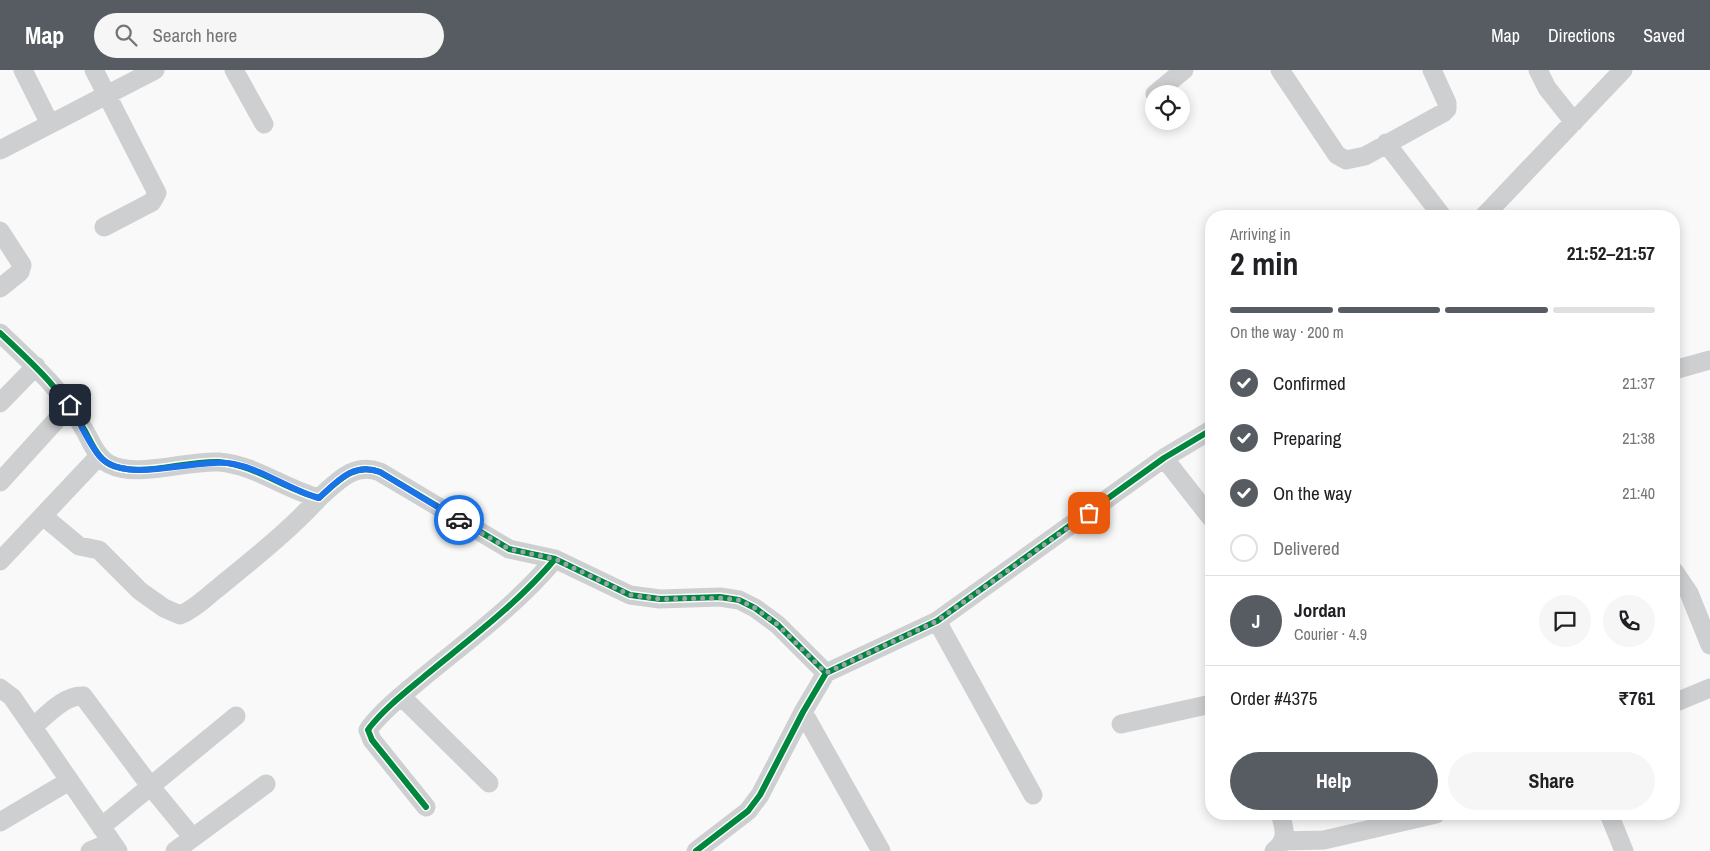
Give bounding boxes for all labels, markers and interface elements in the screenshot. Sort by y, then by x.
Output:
search box [94,13,444,58]
text: Map [25,19,64,51]
icon: search [112,21,140,49]
text: Search here [152,22,237,48]
text: Map [1491,23,1520,48]
text: Directions [1548,23,1615,48]
text: Saved [1643,23,1685,48]
map controls [1145,85,1190,130]
button: locate [1145,85,1190,130]
text: Arriving in [1230,223,1291,245]
text: 21:52–21:57 [1567,240,1655,266]
text: 2 min [1230,242,1299,285]
text: On the way · 200 m [1230,321,1344,343]
icon: check [1230,369,1258,397]
text: Confirmed [1273,370,1346,396]
text: 21:37 [1622,372,1655,394]
pin [49,384,91,426]
icon: home [56,391,84,419]
icon: check [1230,424,1258,452]
text: Preparing [1273,425,1341,451]
text: 21:38 [1622,427,1655,449]
icon: check [1230,479,1258,507]
text: On the way [1273,480,1352,506]
text: 21:40 [1622,482,1655,504]
pin [1068,492,1110,534]
courier [434,495,484,545]
icon: bag [1075,499,1103,527]
icon: car [445,506,473,534]
text: Delivered [1273,535,1340,561]
button: chat [1539,595,1591,647]
button: phone [1603,595,1655,647]
text: Jordan [1294,597,1346,623]
text: J [1252,608,1260,634]
text: Courier · 4.9 [1294,623,1367,645]
text: Order #4375 [1230,685,1317,711]
text: ₹761 [1618,685,1655,711]
button: Help [1230,752,1438,810]
button: Share [1448,752,1655,810]

